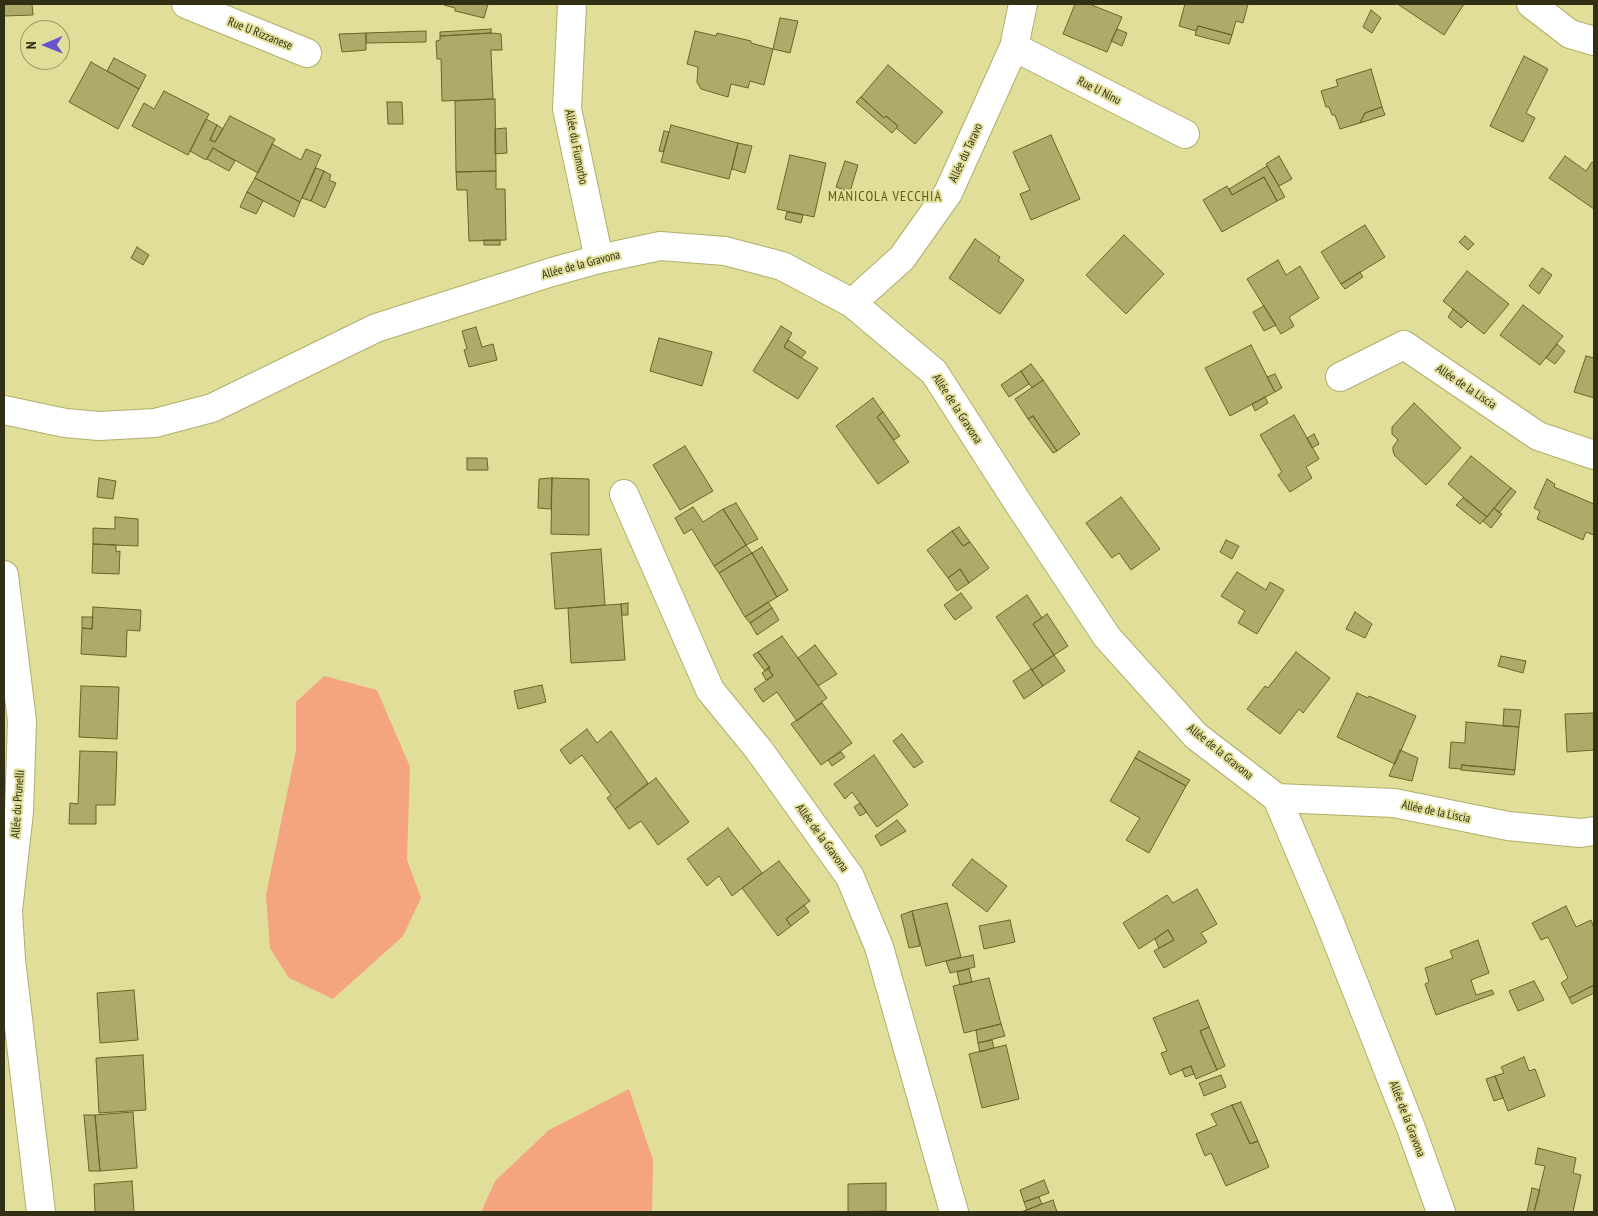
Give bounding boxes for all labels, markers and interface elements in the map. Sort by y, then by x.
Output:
street label: Rue U Rizzanese [226,15,294,53]
north arrow [20,20,70,70]
text: N [22,41,40,49]
street label: Rue U Ninu [1075,74,1123,108]
street label: Allée du Fiumorbo [562,108,590,186]
street label: Allée du Taravo [946,121,986,185]
district label: MANICOLA VECCHIA [826,189,944,205]
street label: Allée de la Gravona [540,248,622,282]
street label: Allée de la Liscia [1433,362,1499,412]
street label: Allée de la Gravona [929,371,985,447]
street label: Allée de la Gravona [1184,721,1256,783]
street label: Allée du Prunelli [8,769,28,839]
street label: Allée de la Liscia [1400,798,1472,826]
street label: Allée de la Gravona [793,801,851,875]
street label: Allée de la Gravona [1386,1079,1428,1159]

